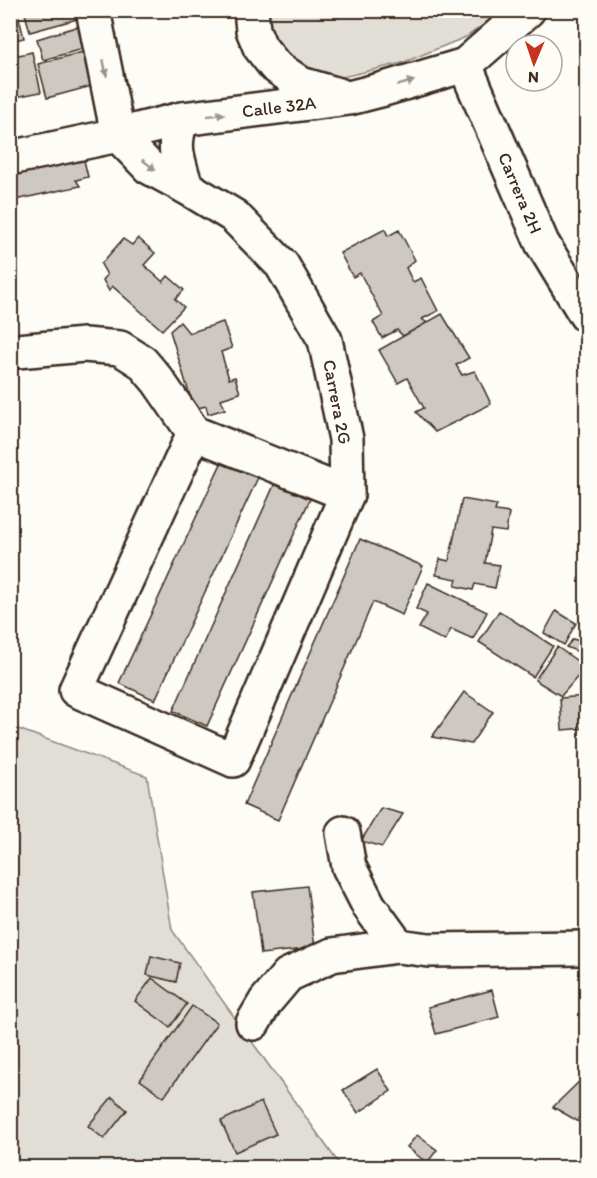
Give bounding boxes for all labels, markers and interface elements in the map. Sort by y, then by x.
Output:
north arrow [504,33,564,93]
one-way arrow [101,59,110,78]
text: N [528,68,539,87]
one-way arrow [397,78,415,87]
street label: Calle 32A [241,91,318,122]
one-way arrow [206,110,225,119]
street label: Carrera 2H [493,149,547,237]
one-way arrow [141,158,157,171]
street label: Carrera 2G [318,358,356,446]

